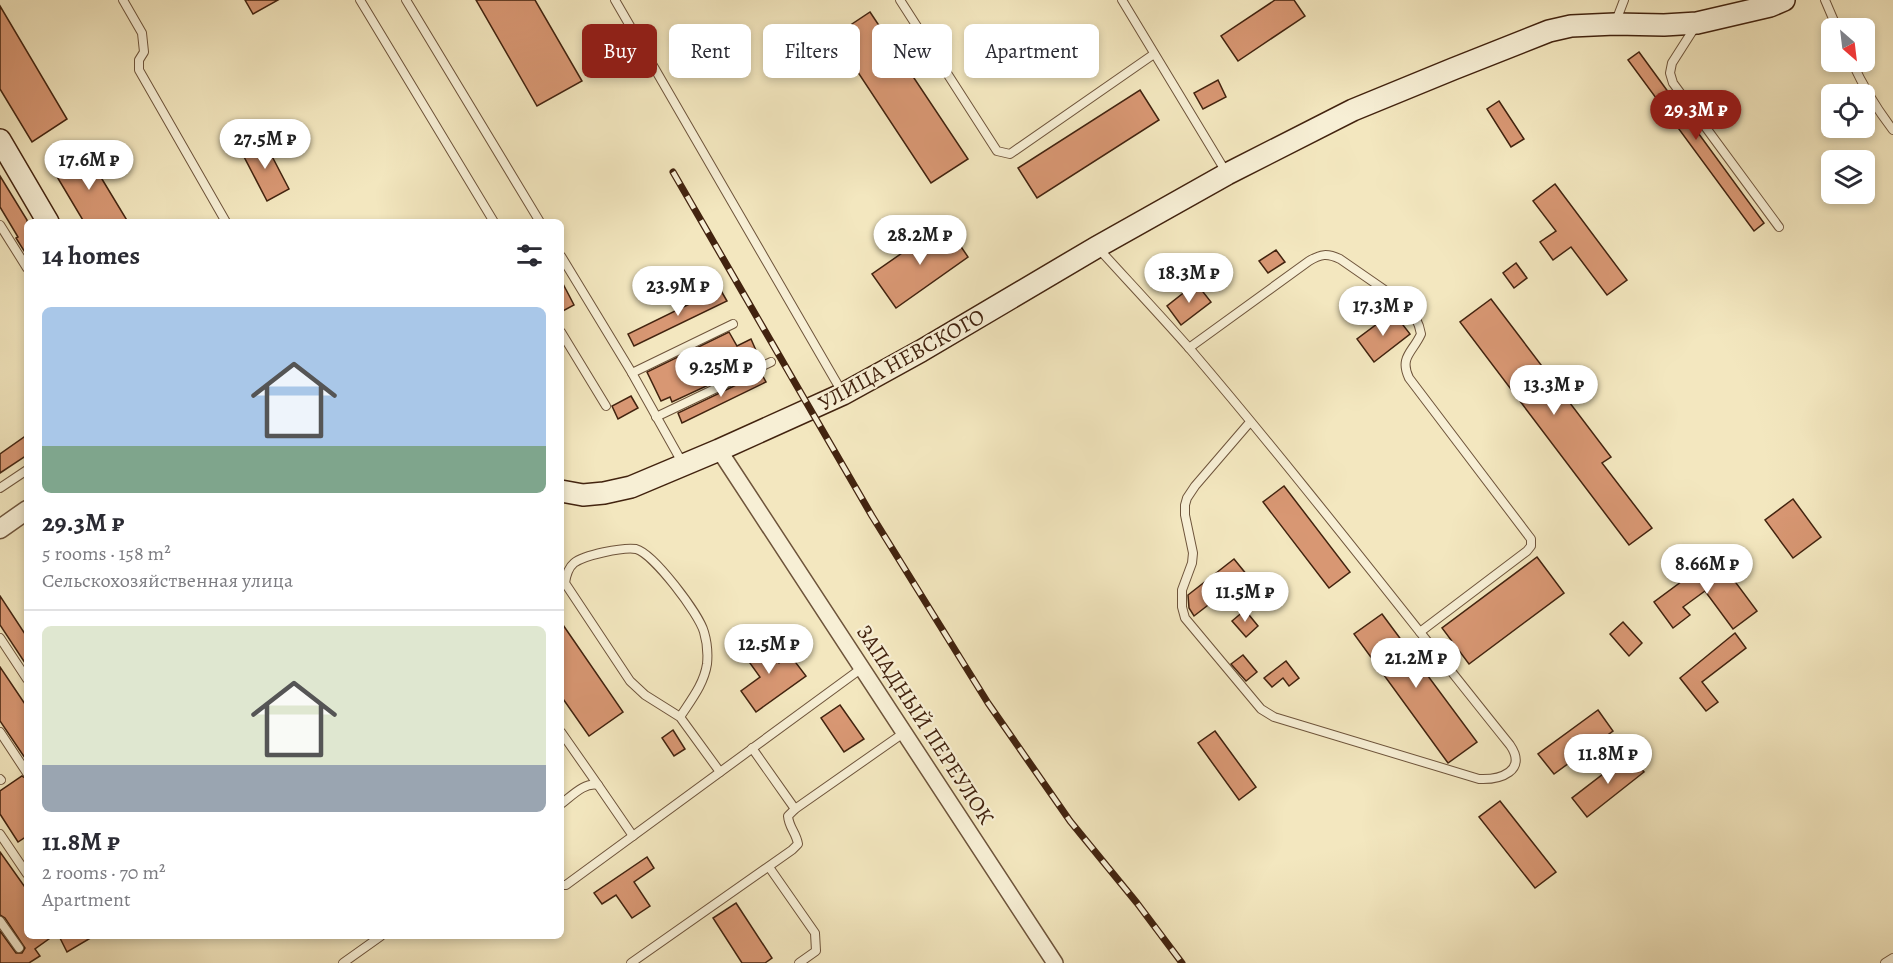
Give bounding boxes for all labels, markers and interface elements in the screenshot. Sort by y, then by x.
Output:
north arrow [1821,18,1875,72]
map controls [1821,18,1875,204]
chip: Buy [582,24,657,78]
chip: Rent [669,24,751,78]
chip: Filters [763,24,860,78]
chip: New [872,24,952,78]
chip: Apartment [964,24,1099,78]
button: locate [1821,84,1875,138]
pin: 29.3M ₽ [1641,90,1751,141]
text: 29.3M ₽ [1664,96,1728,123]
pin: 27.5M ₽ [210,119,320,170]
text: 27.5M ₽ [234,125,296,152]
pin: 17.6M ₽ [34,140,144,191]
text: 17.6M ₽ [59,146,120,173]
button: layers [1821,150,1875,204]
pin: 28.2M ₽ [865,215,975,266]
text: 28.2M ₽ [888,221,952,248]
text: 14 homes [42,238,140,273]
icon: filters [513,239,546,272]
pin: 18.3M ₽ [1134,253,1244,304]
text: 18.3M ₽ [1158,259,1220,286]
pin: 23.9M ₽ [623,266,733,317]
text: 23.9M ₽ [646,272,710,299]
pin: 17.3M ₽ [1328,286,1438,337]
text: 17.3M ₽ [1353,292,1413,319]
street label: УЛИЦА НЕВСКОГО [813,302,990,418]
icon: home [240,346,348,454]
pin: 9.25M ₽ [666,347,776,398]
text: 9.25M ₽ [689,353,753,380]
pin: 13.3M ₽ [1499,365,1609,416]
text: 13.3M ₽ [1524,371,1584,398]
text: 29.3M ₽ [42,505,125,540]
text: 5 rooms · 158 m² [42,540,171,567]
pin: 8.66M ₽ [1652,544,1762,595]
text: 8.66M ₽ [1675,550,1739,577]
text: Сельскохозяйственная улица [42,567,293,594]
pin: 11.5M ₽ [1190,572,1300,623]
text: 11.5M ₽ [1216,578,1274,605]
street label: ЗАПАДНЫЙ ПЕРЕУЛОК [849,619,1001,830]
pin: 12.5M ₽ [714,624,824,675]
text: 12.5M ₽ [738,630,800,657]
pin: 21.2M ₽ [1361,638,1471,689]
text: 21.2M ₽ [1385,644,1447,671]
icon: home [240,665,348,773]
pin: 11.8M ₽ [1553,734,1663,785]
text: 11.8M ₽ [1578,740,1638,767]
text: 11.8M ₽ [42,824,120,859]
text: 2 rooms · 70 m² [42,859,166,886]
text: Apartment [42,886,131,913]

